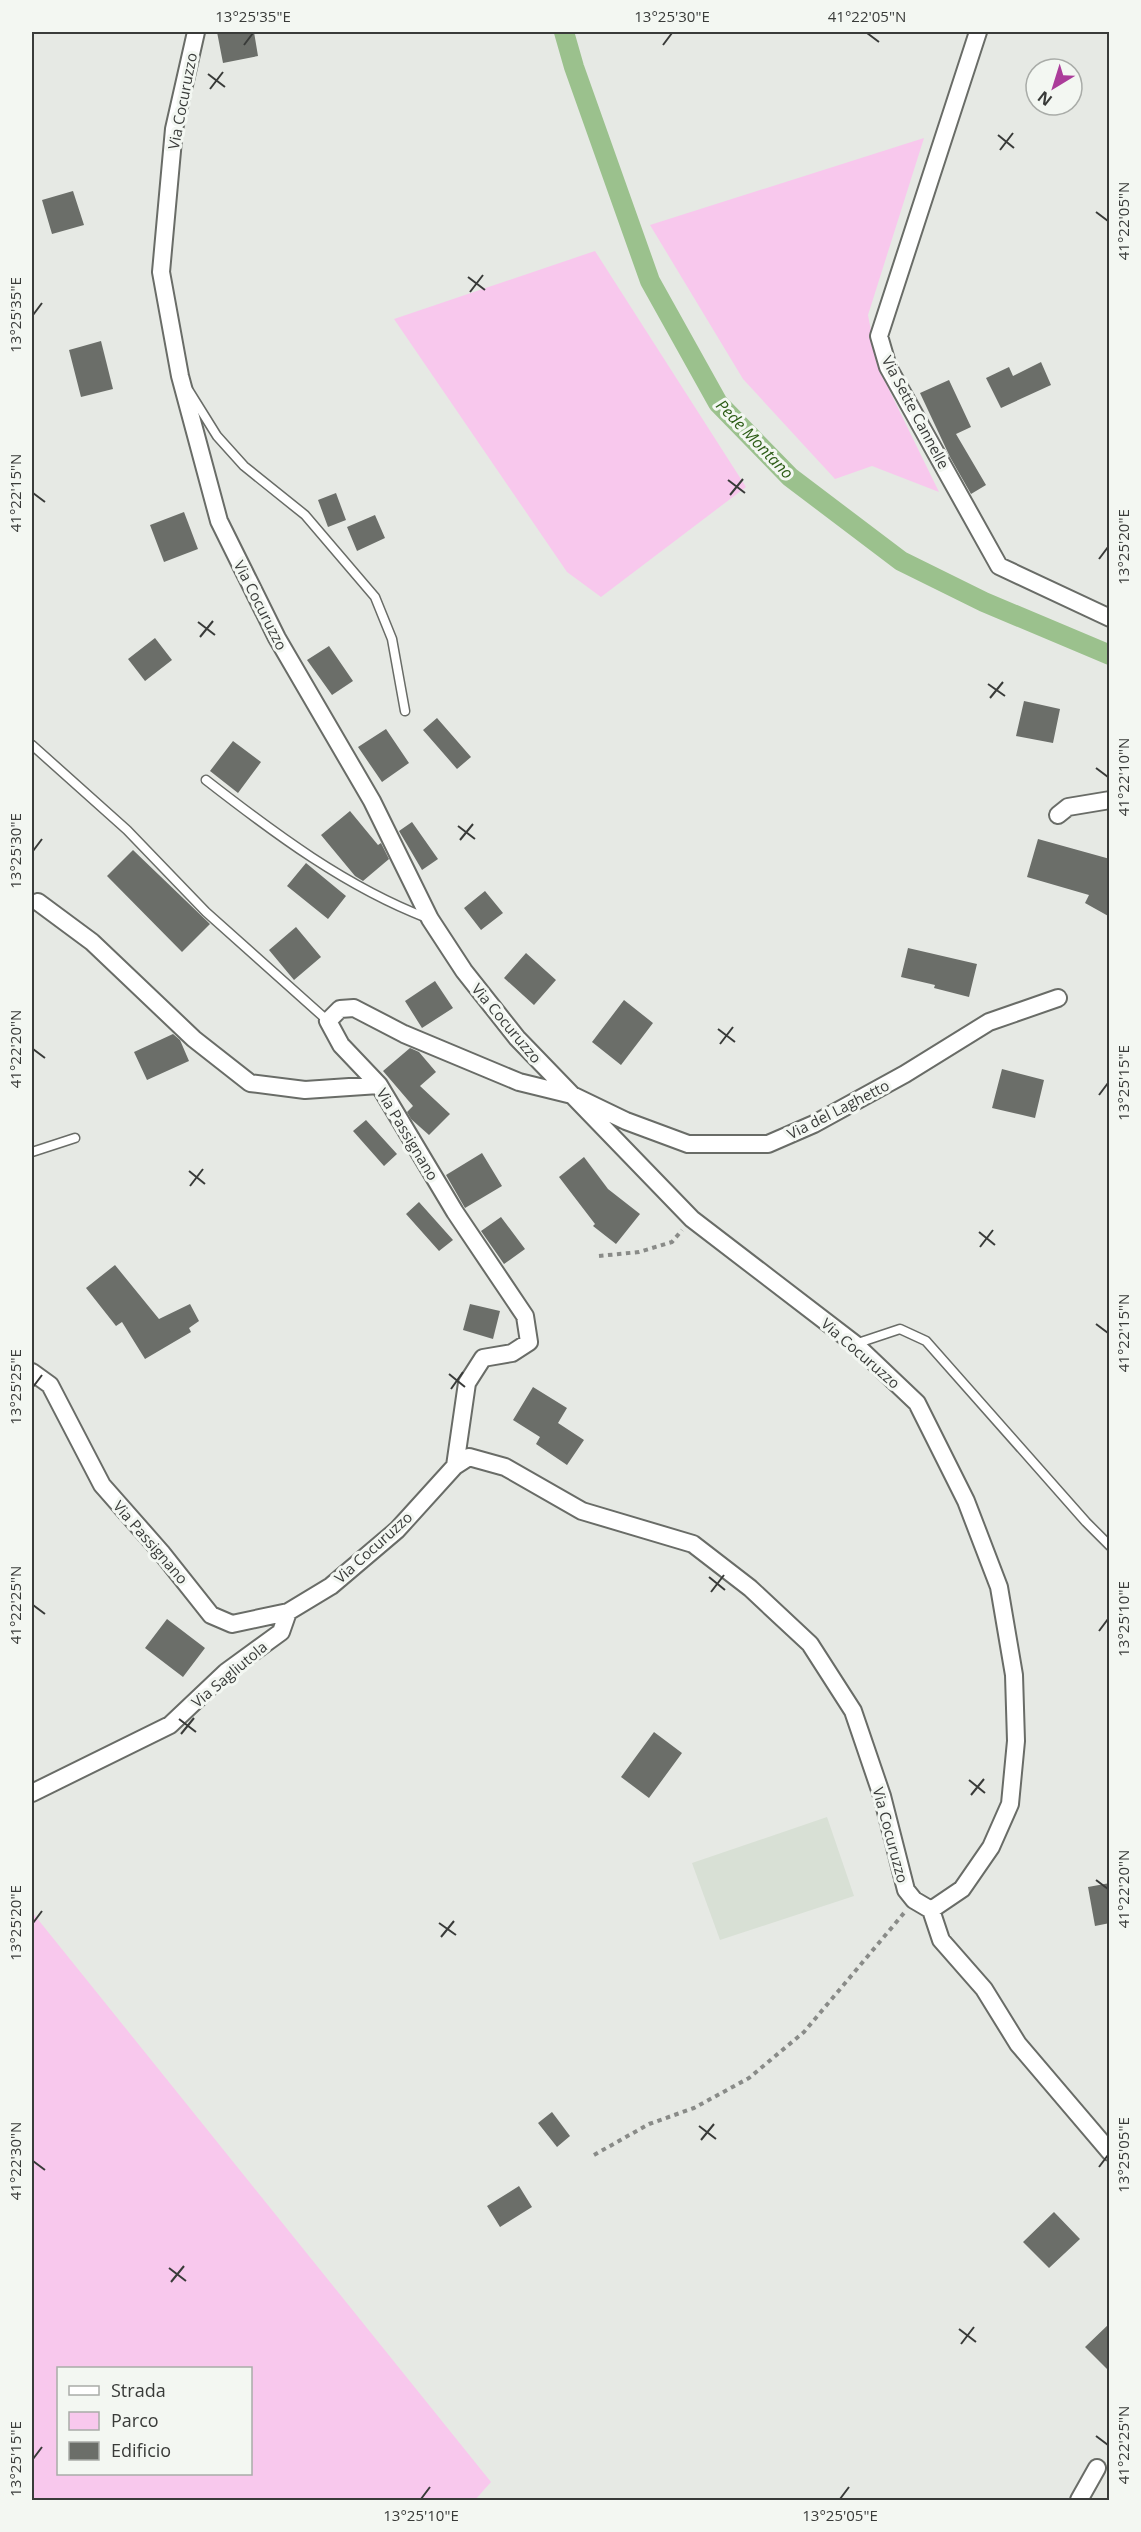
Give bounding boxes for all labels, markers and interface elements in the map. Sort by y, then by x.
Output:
text: 13°25'35"E [215,6,291,26]
text: 13°25'30"E [634,6,710,26]
text: 41°22'05"N [828,6,906,26]
street label: Via Cocuruzzo [163,51,201,151]
north arrow [1024,57,1084,117]
text: N [1033,86,1057,111]
text: 41°22'05"N [1113,182,1133,260]
text: 13°25'35"E [5,277,25,353]
street label: Via Sette Cannelle [878,352,954,472]
water label: Pede Montano [711,394,799,484]
text: 41°22'15"N [5,454,25,532]
text: 13°25'20"E [1113,509,1133,585]
street label: Via Cocuruzzo [230,557,292,653]
text: 41°22'10"N [1113,738,1133,816]
text: 13°25'30"E [5,813,25,889]
street label: Via Cocuruzzo [468,979,546,1067]
text: 41°22'20"N [5,1010,25,1088]
text: 13°25'15"E [1113,1045,1133,1121]
street label: Via del Laghetto [784,1075,892,1143]
street label: Via Passignano [373,1084,443,1184]
text: 41°22'15"N [1113,1294,1133,1372]
street label: Via Cocuruzzo [817,1313,905,1393]
text: 13°25'25"E [5,1349,25,1425]
street label: Via Passignano [109,1496,193,1588]
street label: Via Cocuruzzo [330,1507,416,1587]
text: 41°22'25"N [5,1566,25,1644]
text: 13°25'10"E [1113,1581,1133,1657]
street label: Via Sagliutola [187,1636,271,1712]
street label: Via Cocuruzzo [869,1785,913,1885]
text: 41°22'20"N [1113,1850,1133,1928]
text: 13°25'20"E [5,1885,25,1961]
text: 13°25'05"E [1113,2117,1133,2193]
text: 41°22'30"N [5,2122,25,2200]
legend [57,2367,252,2475]
text: Strada [111,2378,166,2402]
text: 41°22'25"N [1113,2406,1133,2484]
text: Parco [111,2408,159,2432]
text: 13°25'15"E [5,2421,25,2497]
text: Edificio [111,2438,171,2462]
text: 13°25'10"E [383,2505,459,2525]
text: 13°25'05"E [802,2505,878,2525]

